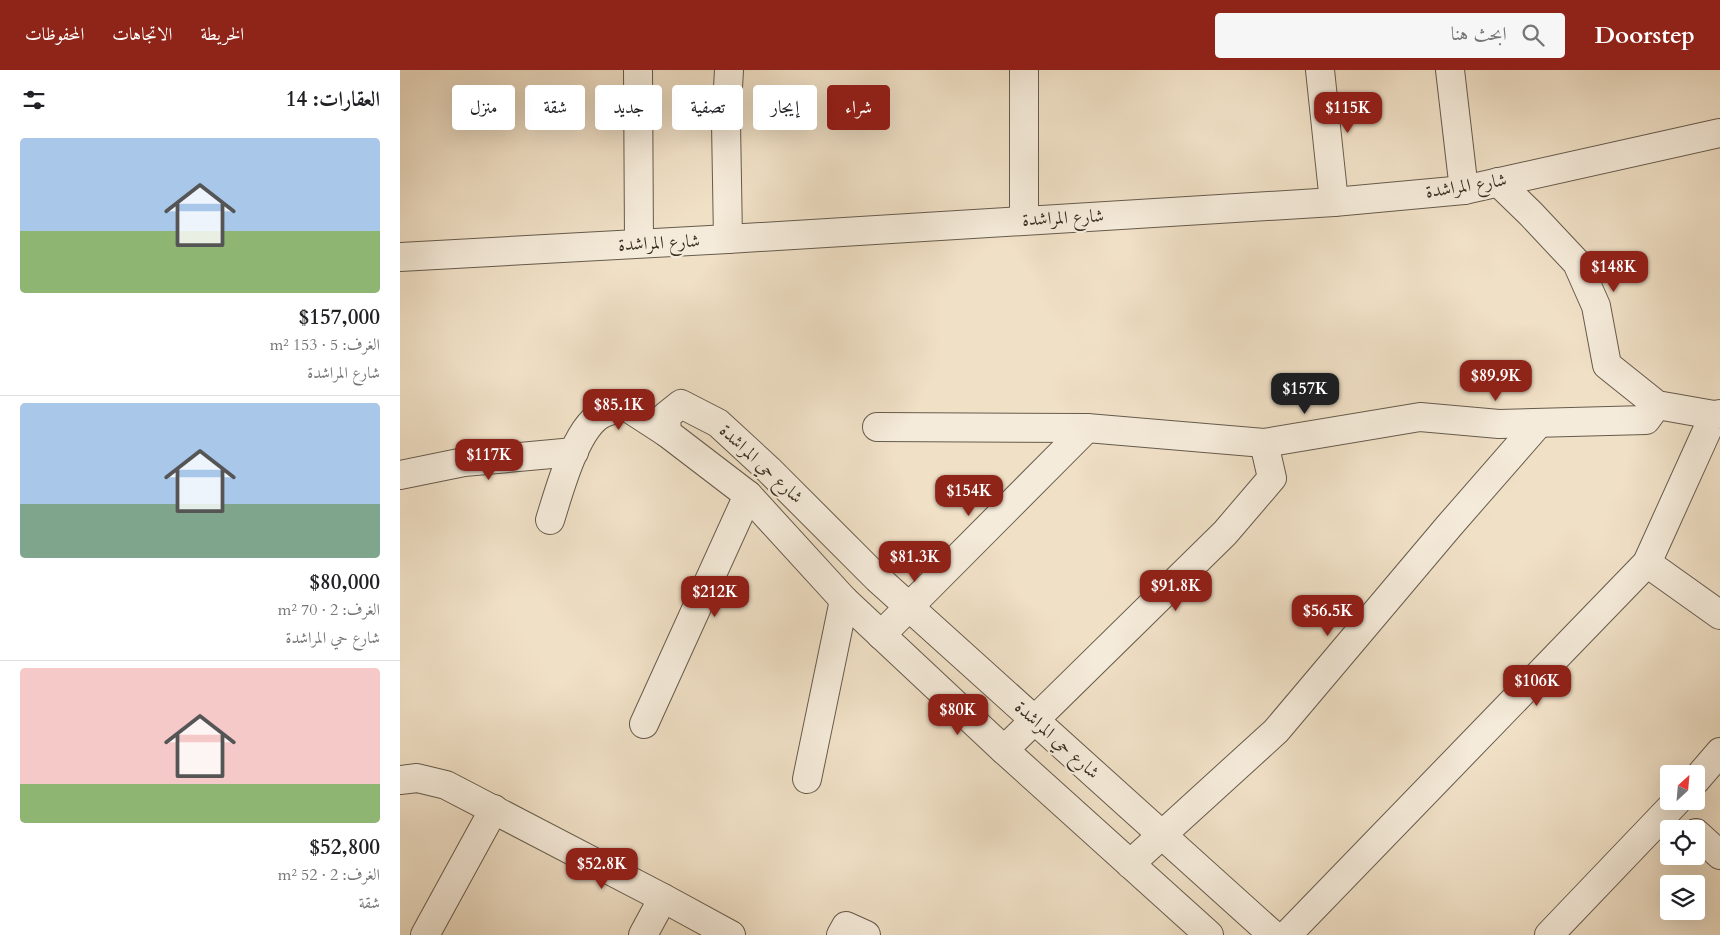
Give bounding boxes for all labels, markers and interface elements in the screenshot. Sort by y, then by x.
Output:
search box [1215,13,1565,58]
text: Doorstep [1595,19,1695,52]
text: ابحث هنا [1451,21,1507,47]
icon: search [1519,21,1547,49]
text: المحفوظات [25,22,84,47]
text: الاتجاهات [112,22,172,47]
text: الخريطة [200,22,244,47]
text: العقارات: 14 [286,85,380,114]
chip: منزل [452,85,515,130]
chip: شقة [525,85,585,130]
chip: جديد [595,85,662,130]
chip: تصفية [672,85,743,130]
chip: إيجار [753,85,817,130]
chip: شراء [827,85,890,130]
icon: filters [20,86,48,114]
pin: $115K [1313,92,1383,134]
text: $115K [1325,97,1371,119]
street label: شارع المراشدة [1424,167,1509,207]
icon: home [155,170,245,260]
street label: شارع المراشدة [1021,203,1105,235]
street label: شارع المراشدة [617,228,701,260]
pin: $148K [1579,250,1649,293]
text: $148K [1591,256,1637,278]
text: $157,000 [299,303,380,332]
text: الغرف: 5 · 153 m² [270,334,380,356]
pin: $89.9K [1455,360,1537,402]
text: شارع المراشدة [307,362,380,384]
text: $89.9K [1471,365,1521,387]
pin: $157K [1270,372,1340,415]
text: $157K [1282,378,1328,400]
pin: $85.1K [578,388,660,431]
text: $85.1K [594,394,644,416]
street label: شارع حي المراشدة [712,419,808,511]
icon: home [155,436,245,526]
pin: $117K [454,438,524,481]
text: $117K [466,444,512,466]
pin: $154K [934,474,1004,517]
text: $154K [946,480,992,502]
pin: $81.3K [874,540,956,583]
text: $81.3K [890,546,940,568]
text: $80,000 [309,568,380,597]
pin: $91.8K [1135,570,1217,612]
text: $91.8K [1151,575,1201,597]
pin: $212K [680,576,750,618]
text: $212K [692,581,738,603]
pin: $56.5K [1287,594,1369,637]
text: الغرف: 2 · 70 m² [278,599,380,621]
text: $56.5K [1303,600,1353,622]
text: شارع حي المراشدة [286,627,380,649]
pin: $106K [1502,664,1572,707]
text: $106K [1514,670,1560,692]
pin: $80K [928,694,988,736]
street label: شارع حي المراشدة [1008,695,1105,786]
text: $80K [939,699,977,721]
icon: home [155,701,245,791]
north arrow [1660,765,1705,810]
map controls [1660,765,1705,920]
button: locate [1660,820,1705,865]
text: $52,800 [309,833,380,862]
pin: $52.8K [561,848,643,890]
text: $52.8K [577,853,627,875]
text: الغرف: 2 · 52 m² [278,864,380,886]
button: layers [1660,875,1705,920]
text: شقة [359,892,380,914]

